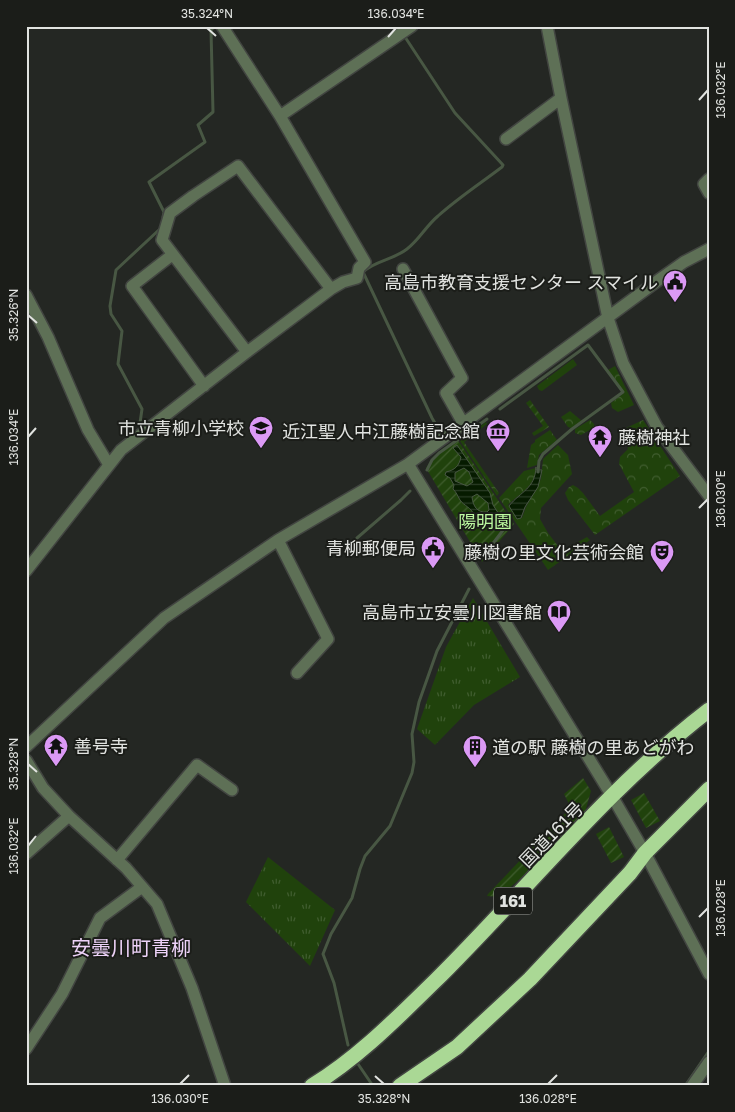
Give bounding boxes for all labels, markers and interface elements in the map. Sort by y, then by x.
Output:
text: 35.324°N [181,6,233,21]
text: 136.034°E [368,6,424,21]
text: 136.032°E [713,61,728,119]
public building icon: 高島市教育支援センター スマイル [662,269,688,303]
place label: 高島市教育支援センター スマイル [384,271,658,293]
text: 35.326°N [6,289,21,341]
text: 136.034°E [6,409,21,465]
school or university icon: 市立青柳小学校 [248,415,274,449]
place label: 市立青柳小学校 [118,417,244,439]
museum icon: 近江聖人中江藤樹記念館 [485,418,511,452]
place label: 近江聖人中江藤樹記念館 [282,420,480,442]
temple icon: 藤樹神社 [587,424,613,458]
place label: 藤樹神社 [618,426,690,448]
text: 136.030°E [713,470,728,528]
park label: 陽明園 [458,510,512,532]
public building icon: 青柳郵便局 [420,535,446,569]
place label: 青柳郵便局 [326,537,416,559]
theatre icon: 藤樹の里文化芸術会館 [649,539,675,573]
place label: 藤樹の里文化芸術会館 [464,541,644,563]
library icon: 高島市立安曇川図書館 [546,599,572,633]
place label: 高島市立安曇川図書館 [362,601,542,623]
temple icon: 善号寺 [43,733,69,767]
building icon: 道の駅 藤樹の里あどがわ [462,734,488,768]
place label: 善号寺 [74,735,128,757]
place label: 道の駅 藤樹の里あどがわ [492,736,695,758]
text: 35.328°N [6,738,21,790]
street label: 国道161号 [514,797,588,871]
text: 136.032°E [6,817,21,875]
text: 136.028°E [713,879,728,937]
road number: 161 [494,888,532,914]
district label: 安曇川町青柳 [71,935,191,959]
text: 136.030°E [151,1091,209,1106]
text: 35.328°N [358,1091,410,1106]
text: 136.028°E [519,1091,577,1106]

